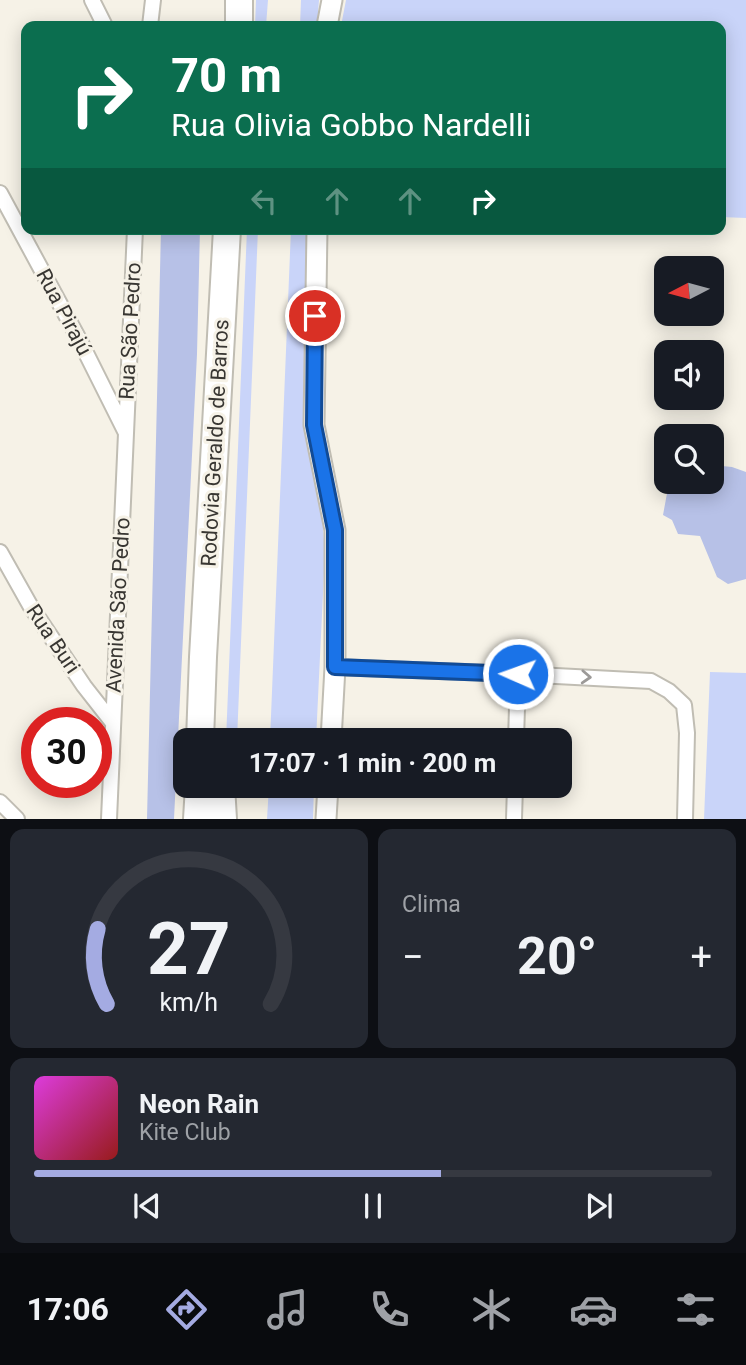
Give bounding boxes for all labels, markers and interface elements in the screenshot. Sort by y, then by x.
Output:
text: 70 m [171,47,282,104]
icon: right [56,49,147,140]
text: Rua Olivia Gobbo Nardelli [171,106,531,144]
icon: left [245,182,283,220]
icon: ahead [318,182,356,220]
icon: ahead [391,182,429,220]
icon: right [464,182,502,220]
north arrow [654,256,724,326]
map controls [654,256,724,494]
street label: Rua São Pedro [114,262,146,400]
street label: Rua Pirajú [31,265,97,359]
pin [285,286,345,346]
icon: arrive [296,297,334,335]
street label: Rodovia Geraldo de Barros [197,319,233,567]
button: sound [654,340,724,410]
button: search [654,424,724,494]
street label: Avenida São Pedro [101,517,135,693]
street label: Rua Buri [21,600,85,678]
position arrow [481,637,555,711]
one-way arrow [581,670,592,685]
speed limit sign: 30 [21,707,112,798]
text: 17:07 · 1 min · 200 m [249,748,496,778]
text: Clima [402,891,461,918]
text: 27 [147,907,231,993]
text: 20° [517,926,597,987]
text: − [402,935,424,979]
text: + [690,935,712,979]
text: km/h [160,988,218,1017]
text: Neon Rain [139,1089,259,1119]
text: Kite Club [139,1119,231,1146]
icon: previous [128,1187,166,1225]
icon: pause [354,1187,392,1225]
icon: next [580,1187,618,1225]
icon: directions [162,1285,211,1334]
icon: music [263,1285,312,1334]
icon: phone [365,1285,414,1334]
icon: climate [467,1285,516,1334]
icon: car [569,1285,618,1334]
icon: filters [671,1285,720,1334]
text: 17:06 [26,1290,109,1328]

